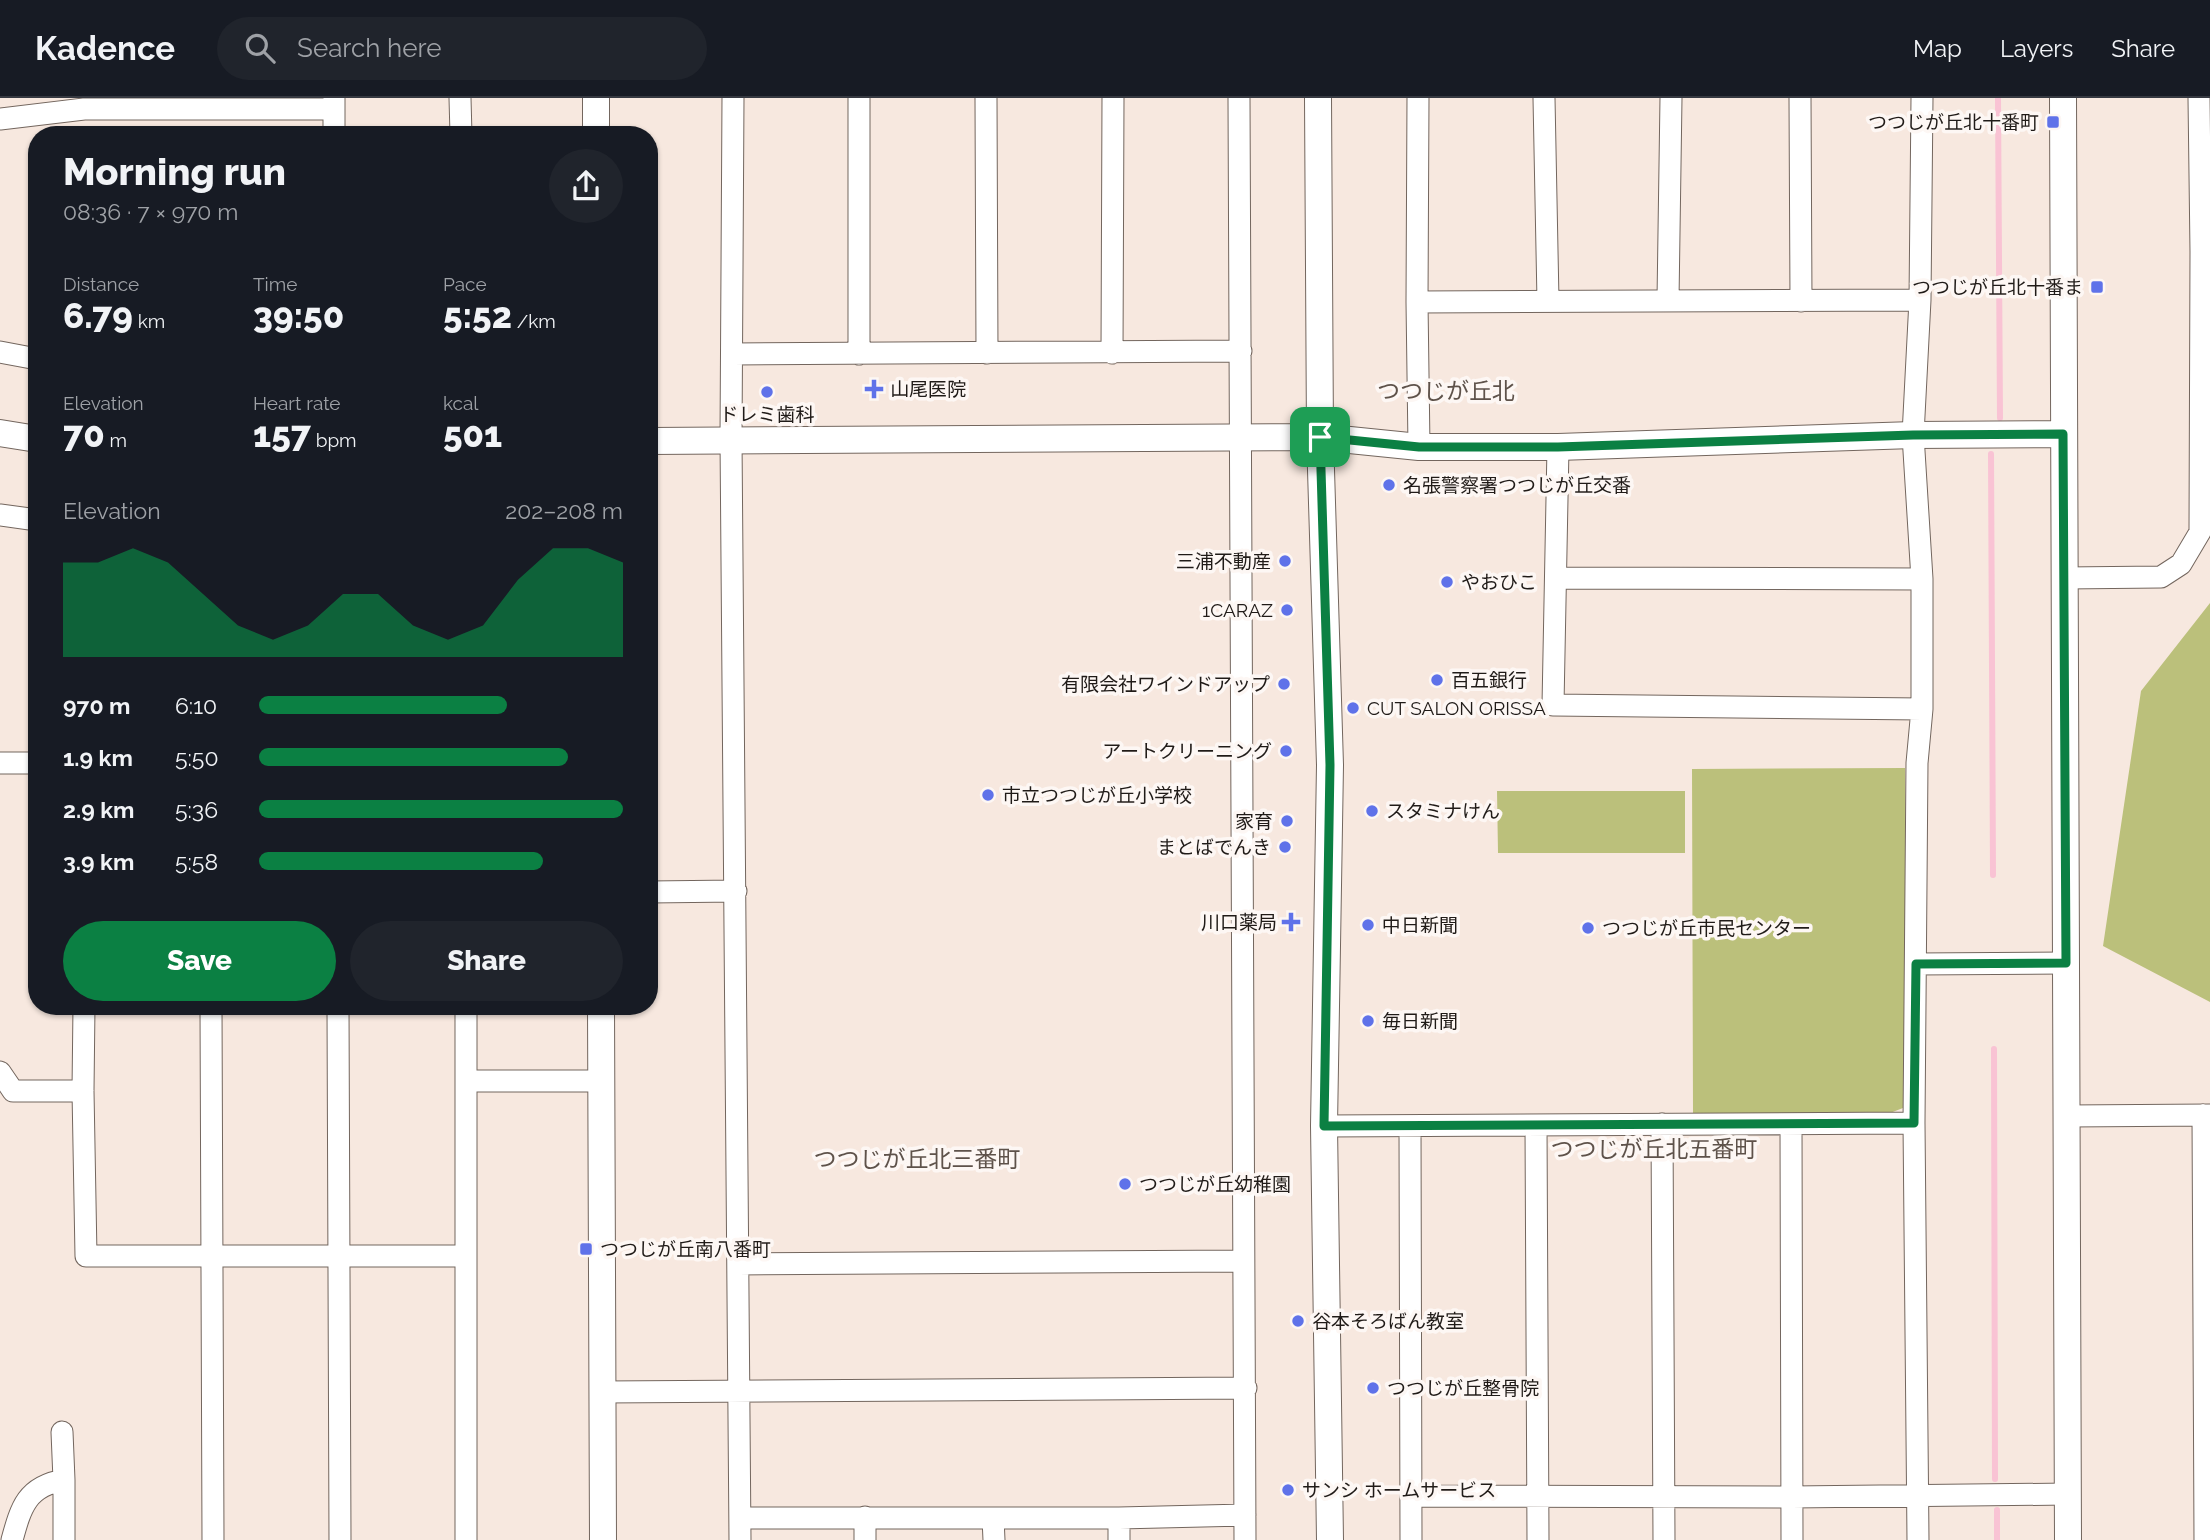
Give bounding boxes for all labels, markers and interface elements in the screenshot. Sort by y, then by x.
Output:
search box [217,17,707,80]
text: Kadence [35,29,175,68]
icon: search [241,29,279,67]
text: Search here [297,33,441,63]
text: Map [1913,34,1962,63]
text: Layers [2000,34,2073,63]
text: Share [2111,34,2175,63]
place label: つつじが丘北十番町 [1868,111,2039,133]
marker: つつじが丘北十番町 [2045,114,2061,130]
text: Morning run [63,149,286,194]
button: share [549,149,623,223]
text: 08:36 · 7 × 970 m [63,198,238,225]
text: Distance [63,273,139,295]
text: Time [253,273,297,295]
text: Pace [443,273,487,295]
place label: つつじが丘北十番ま [1912,276,2083,298]
marker: つつじが丘北十番ま [2089,279,2105,295]
text: 6.79 [63,295,133,336]
text: 39:50 [253,295,344,336]
text: 5:52 [443,295,512,336]
text: km [133,310,165,332]
text: /km [512,310,556,332]
district label: つつじが丘北 [1377,377,1515,404]
place label: 山尾医院 [890,378,966,400]
marker: 山尾医院 [864,379,884,399]
marker: ドレミ歯科 [759,384,775,400]
text: Elevation [63,392,144,414]
text: Heart rate [253,392,341,414]
text: kcal [443,392,479,414]
place label: ドレミ歯科 [719,403,815,425]
pin [1290,407,1350,467]
text: 70 [63,414,105,455]
text: 157 [253,414,311,455]
text: 501 [443,414,502,455]
icon: arrive [1301,418,1339,456]
text: m [105,429,127,451]
text: bpm [311,429,357,451]
place label: 名張警察署つつじが丘交番 [1403,474,1631,496]
marker: 名張警察署つつじが丘交番 [1381,477,1397,493]
text: Elevation [63,497,161,524]
text: 202–208 m [505,497,623,524]
place label: 三浦不動産 [1176,550,1271,572]
marker: 三浦不動産 [1277,553,1293,569]
place label: やおひこ [1461,571,1537,593]
marker: やおひこ [1439,574,1455,590]
place label: 1CARAZ [1202,599,1273,621]
marker: 1CARAZ [1279,602,1295,618]
place label: 百五銀行 [1451,669,1527,691]
marker: 百五銀行 [1429,672,1445,688]
place label: 有限会社ワインドアップ [1061,673,1270,695]
marker: 有限会社ワインドアップ [1276,676,1292,692]
text: 970 m [63,692,131,719]
text: 6:10 [175,692,217,719]
place label: CUT SALON ORISSA [1367,697,1546,719]
marker: CUT SALON ORISSA [1345,700,1361,716]
place label: アートクリーニング [1102,740,1272,762]
marker: アートクリーニング [1278,743,1294,759]
text: 1.9 km [63,744,133,771]
text: 5:50 [175,744,218,771]
place label: 市立つつじが丘小学校 [1002,784,1192,806]
marker: 市立つつじが丘小学校 [980,787,996,803]
text: 2.9 km [63,796,134,823]
text: 5:36 [175,796,218,823]
place label: スタミナけん [1386,800,1500,822]
marker: スタミナけん [1364,803,1380,819]
place label: 家育 [1235,810,1273,832]
marker: 家育 [1279,813,1295,829]
place label: まとばでんき [1157,836,1271,858]
marker: まとばでんき [1277,839,1293,855]
text: 3.9 km [63,848,134,875]
text: 5:58 [175,848,218,875]
place label: 川口薬局 [1201,911,1277,933]
marker: 川口薬局 [1283,914,1299,930]
place label: 中日新聞 [1382,914,1458,936]
marker: 中日新聞 [1360,917,1376,933]
place label: つつじが丘市民センター [1602,917,1811,939]
marker: つつじが丘市民センター [1580,920,1596,936]
button: Save [63,921,336,1001]
button: Share [350,921,623,1001]
place label: 毎日新聞 [1382,1010,1458,1032]
marker: 毎日新聞 [1360,1013,1376,1029]
district label: つつじが丘北五番町 [1551,1135,1758,1162]
district label: つつじが丘北三番町 [814,1145,1021,1172]
place label: つつじが丘幼稚園 [1139,1173,1291,1195]
marker: つつじが丘幼稚園 [1117,1176,1133,1192]
place label: つつじが丘南八番町 [600,1238,771,1260]
marker: つつじが丘南八番町 [578,1241,594,1257]
place label: 谷本そろばん教室 [1312,1310,1464,1332]
marker: 谷本そろばん教室 [1290,1313,1306,1329]
place label: つつじが丘整骨院 [1387,1377,1539,1399]
marker: つつじが丘整骨院 [1365,1380,1381,1396]
place label: サンシ ホームサービス [1302,1479,1496,1501]
marker: サンシ ホームサービス [1280,1482,1296,1498]

